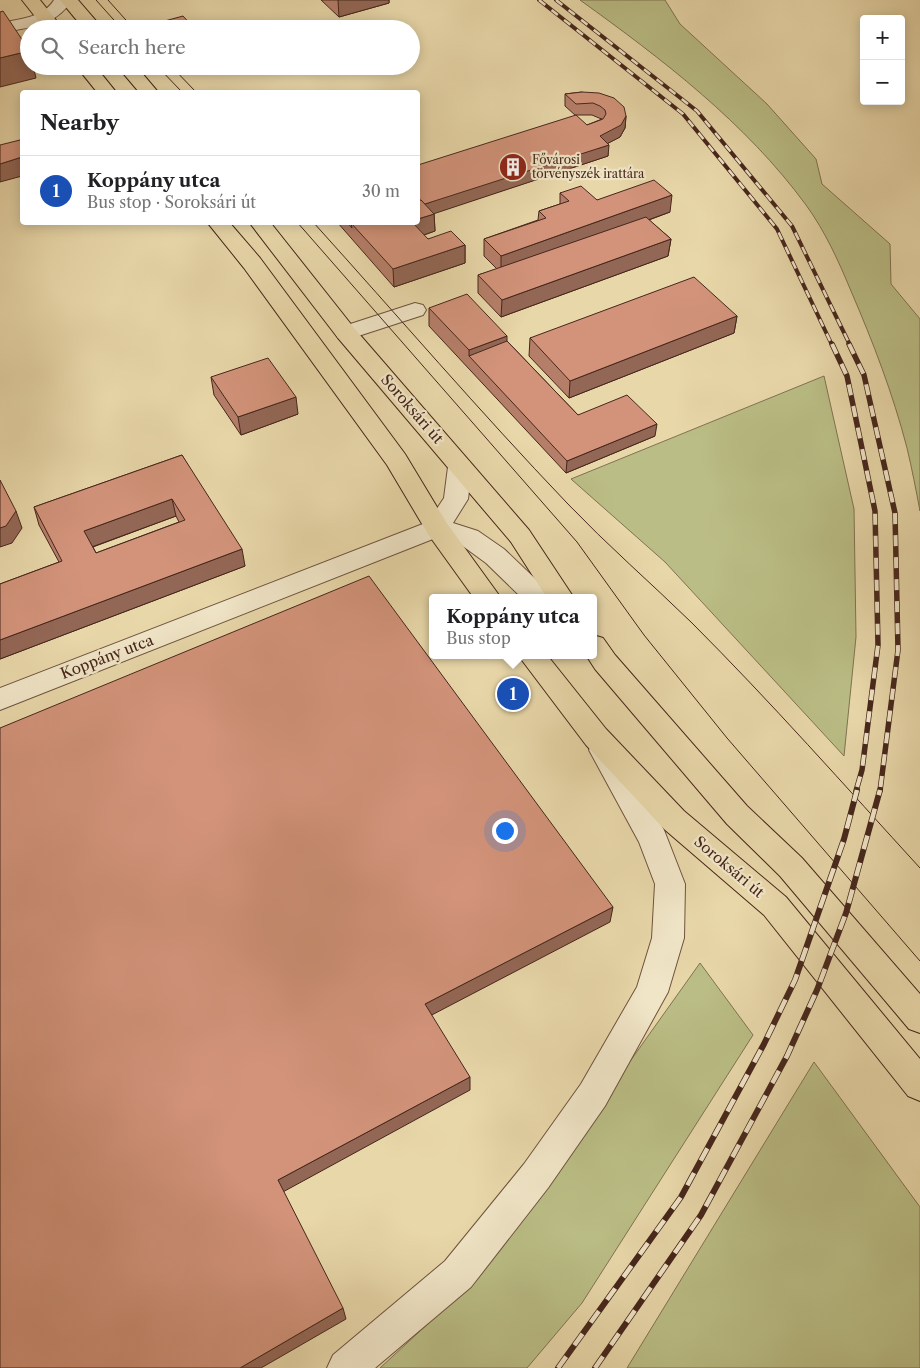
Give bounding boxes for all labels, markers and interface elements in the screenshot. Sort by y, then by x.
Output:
map controls [860,15,905,105]
button: + [860,15,905,60]
search box [20,20,420,75]
icon: search [38,34,66,62]
text: Search here [78,36,186,59]
button: − [860,60,905,105]
text: Nearby [40,110,119,135]
building icon: Fővárosi törvényszék irattára [498,152,528,182]
place label: Fővárosi törvényszék irattára [532,152,645,181]
text: Koppány utca [87,169,220,192]
text: 1 [52,181,60,201]
text: 30 m [362,181,400,201]
text: Bus stop · Soroksári út [87,192,256,212]
street label: Soroksári út [377,370,448,448]
popup [429,594,597,659]
text: Koppány utca [446,605,580,628]
text: Bus stop [446,628,511,648]
street label: Koppány utca [58,630,156,683]
pin: 1 [497,675,529,713]
your location [492,818,518,844]
street label: Soroksári út [690,832,769,902]

